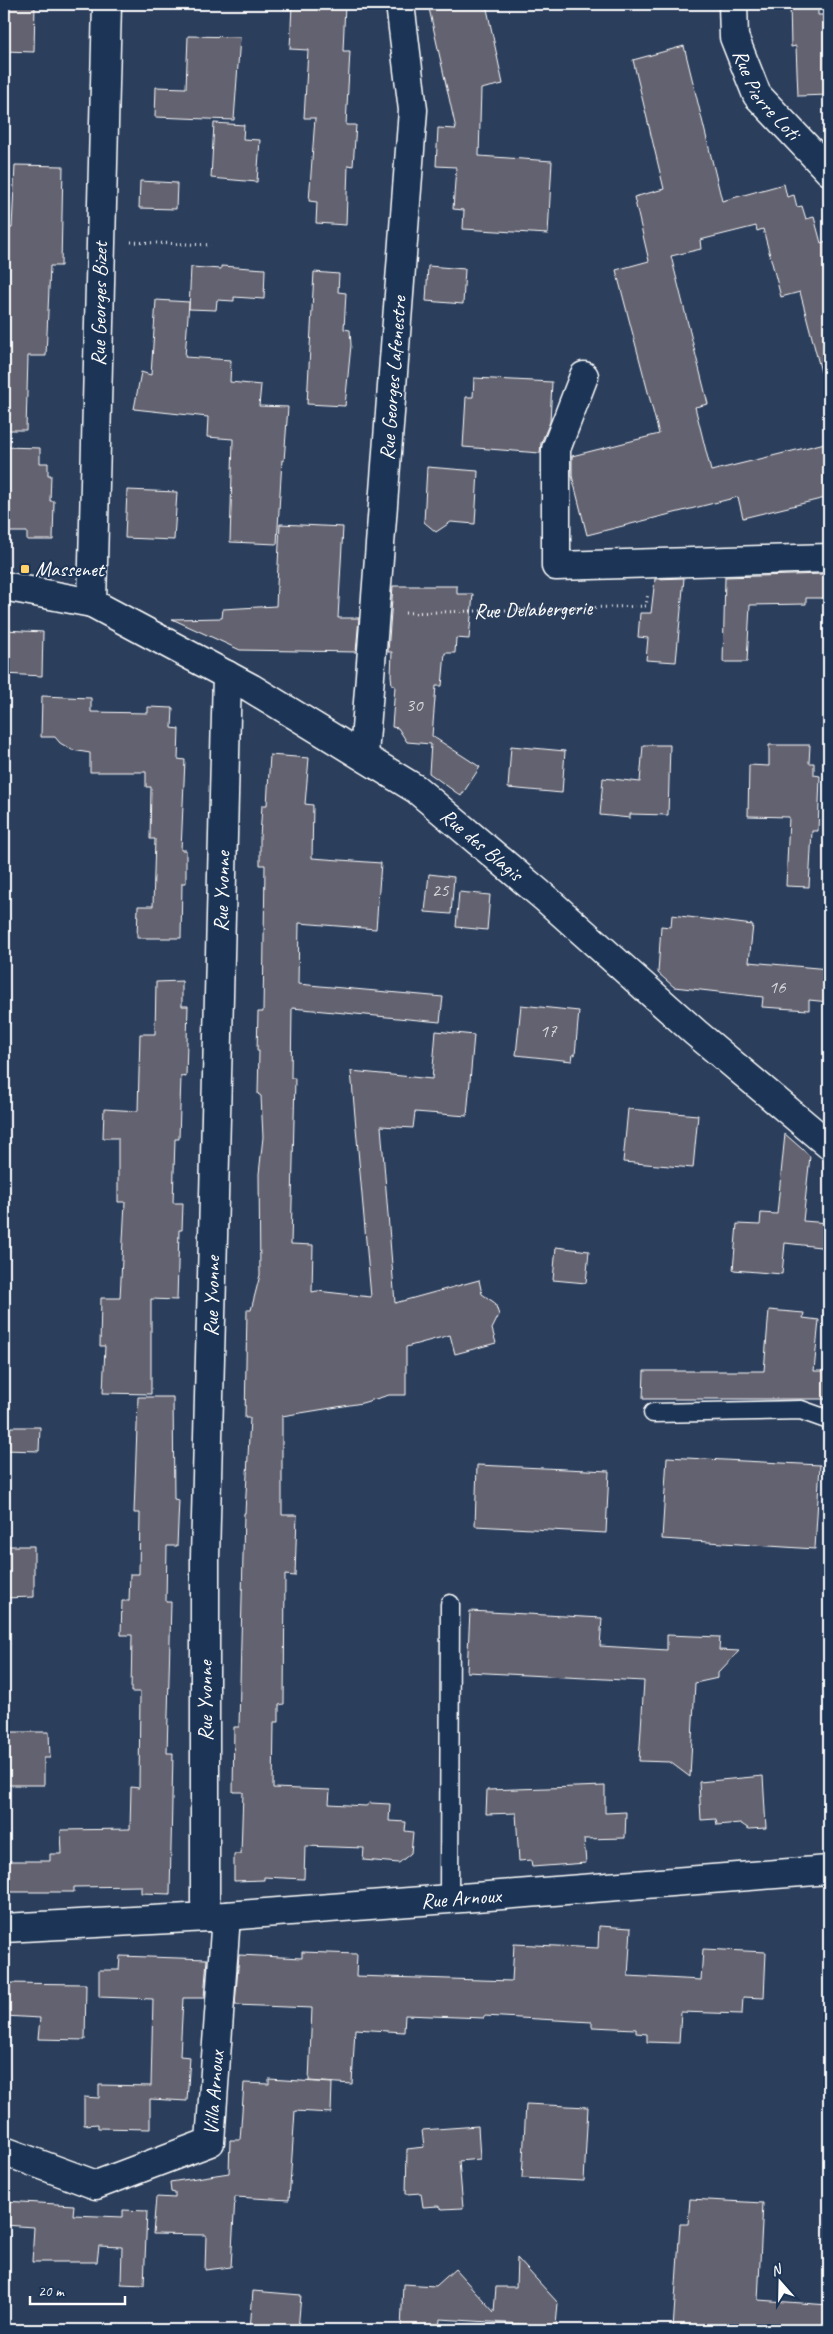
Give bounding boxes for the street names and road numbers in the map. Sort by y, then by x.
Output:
street label: Rue Pierre Loti [727,46,808,148]
street label: Rue Georges Bizet [85,240,113,366]
street label: Rue Georges Lafenestre [373,294,412,461]
street label: Rue Delabergerie [473,595,594,624]
street label: Rue des Blagis [435,802,530,888]
street label: Rue Yvonne [208,849,236,932]
street label: Rue Yvonne [198,1254,226,1337]
street label: Rue Yvonne [192,1659,218,1741]
street label: Rue Arnoux [420,1882,504,1914]
street label: Villa Arnoux [198,2048,230,2136]

